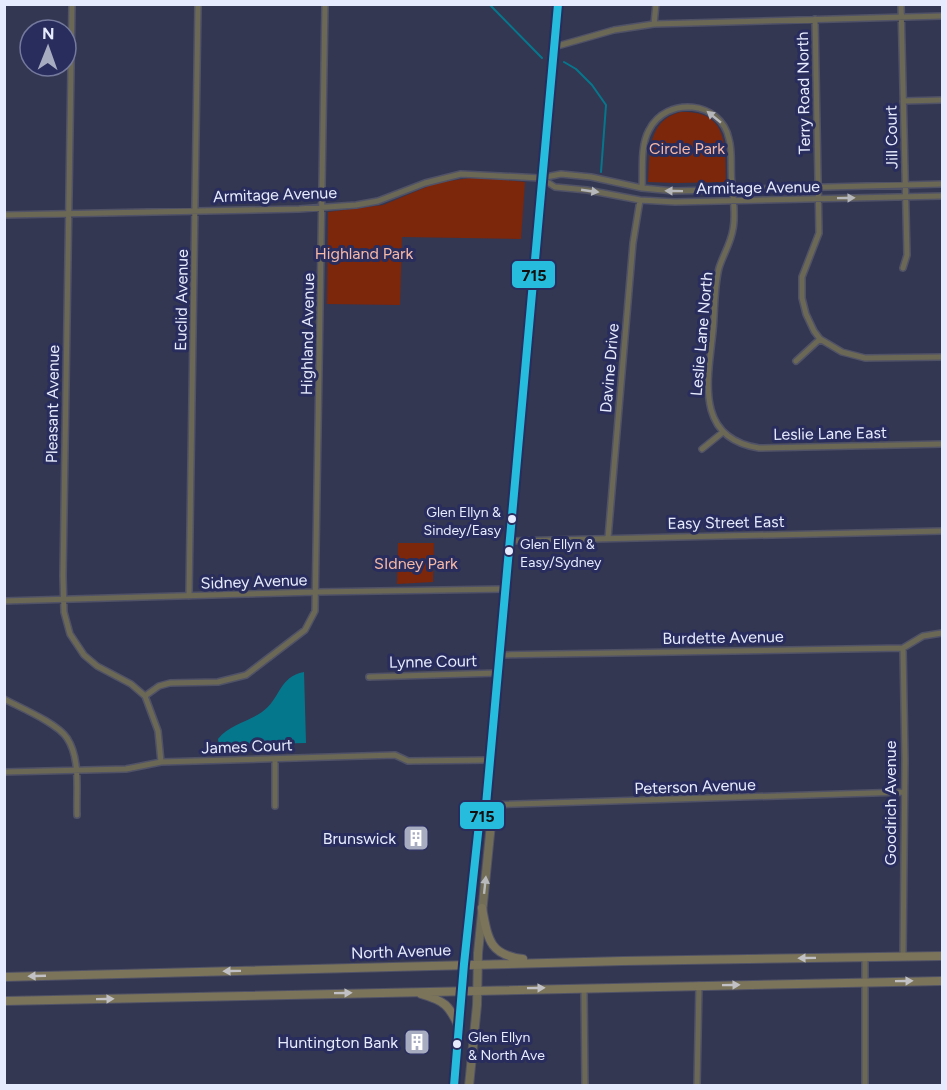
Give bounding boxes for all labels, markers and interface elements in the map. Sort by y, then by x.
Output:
north arrow [18,18,78,78]
text: N [42,24,55,43]
street label: Terry Road North [793,31,814,154]
street label: Jill Court [881,105,902,169]
one-way arrow [706,110,722,123]
park label: Circle Park [649,139,725,158]
street label: Armitage Avenue [696,177,820,198]
street label: Armitage Avenue [213,183,338,206]
one-way arrow [665,186,684,195]
one-way arrow [580,187,599,196]
one-way arrow [836,193,855,203]
park label: Highland Park [315,244,413,263]
street label: Euclid Avenue [171,249,192,351]
line badge: 715 [511,260,556,289]
text: 715 [522,266,546,285]
street label: Leslie Lane North [687,271,716,397]
street label: Highland Avenue [297,273,318,395]
street label: Davine Drive [596,322,623,414]
street label: Pleasant Avenue [42,344,63,463]
street label: Leslie Lane East [773,423,887,444]
place label: Glen Ellyn & Sindey/Easy [424,504,502,539]
street label: Easy Street East [667,512,785,533]
marker: Glen Ellyn & Sindey/Easy [506,513,518,525]
place label: Glen Ellyn & Easy/Sydney [520,536,602,571]
marker: Glen Ellyn & Easy/Sydney [503,545,515,557]
park label: SIdney Park [374,554,458,573]
street label: Sidney Avenue [200,570,308,593]
street label: Burdette Avenue [662,627,784,648]
street label: Lynne Court [389,651,477,672]
street label: James Court [201,735,293,758]
street label: Goodrich Avenue [881,740,900,865]
street label: Peterson Avenue [634,775,756,798]
line badge: 715 [459,801,505,830]
text: 715 [470,807,494,826]
building icon: Brunswick [401,823,431,853]
place label: Brunswick [323,829,396,848]
one-way arrow [480,875,489,894]
street label: North Avenue [351,940,452,963]
one-way arrow [797,954,816,963]
one-way arrow [223,967,242,976]
one-way arrow [28,972,47,981]
one-way arrow [895,976,914,986]
one-way arrow [721,980,740,989]
one-way arrow [526,984,545,993]
one-way arrow [334,989,353,998]
one-way arrow [95,994,114,1004]
building icon: Huntington Bank [402,1027,432,1057]
place label: Glen Ellyn & North Ave [468,1029,545,1064]
place label: Huntington Bank [277,1033,398,1052]
marker: Glen Ellyn & North Ave [451,1038,463,1050]

